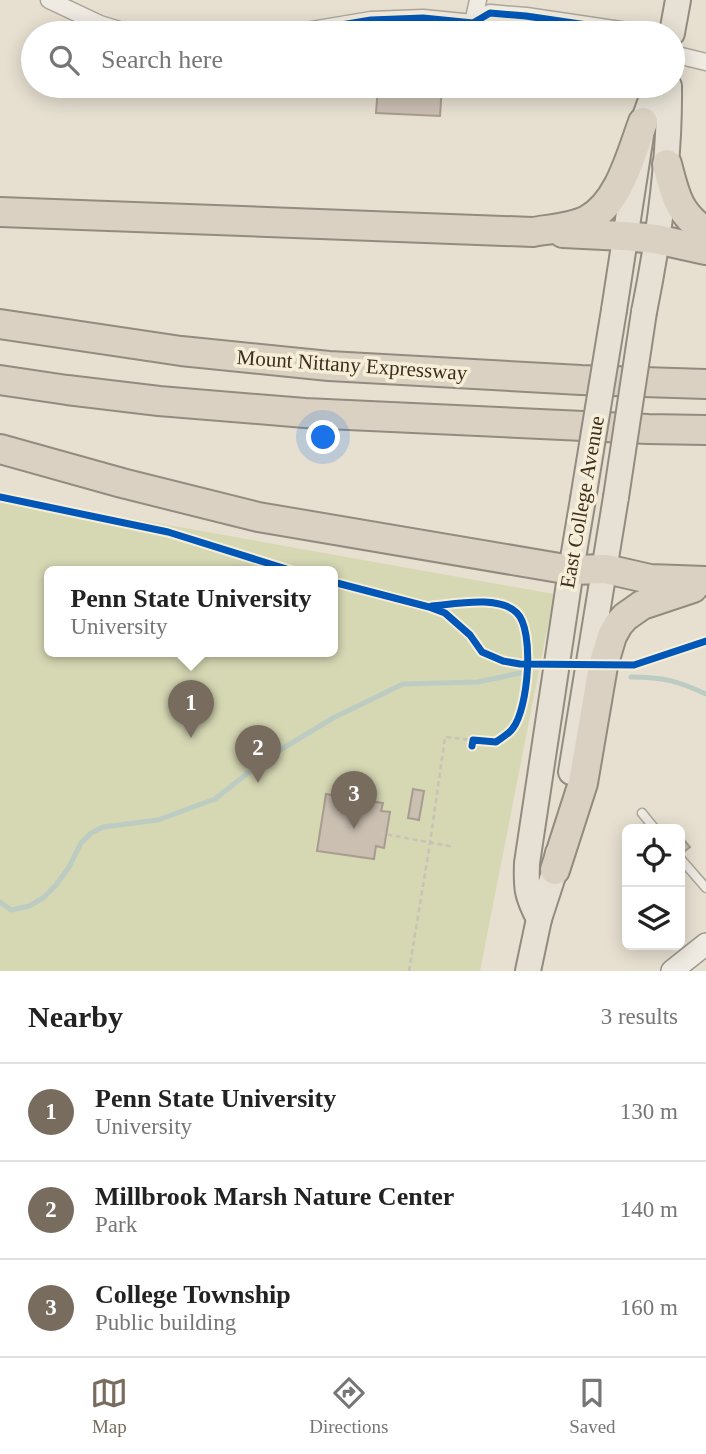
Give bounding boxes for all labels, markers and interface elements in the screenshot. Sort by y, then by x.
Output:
search box [21,21,685,98]
icon: search [45,41,83,79]
text: Search here [101,45,223,74]
street label: Mount Nittany Expressway [236,345,469,385]
street label: East College Avenue [555,414,609,590]
your location [306,420,340,454]
popup [44,566,338,657]
text: Penn State University [70,584,312,613]
text: University [70,614,168,639]
pin: 1 [168,680,214,738]
pin: 2 [235,725,281,783]
pin: 3 [331,771,377,829]
map controls [622,824,685,950]
button: locate [622,824,685,887]
button: layers [622,887,685,950]
text: Nearby [28,1000,123,1033]
text: 3 results [601,1004,678,1029]
text: Penn State University [95,1084,336,1113]
text: 1 [45,1099,57,1124]
text: 130 m [620,1099,678,1124]
text: University [95,1114,192,1139]
text: Millbrook Marsh Nature Center [95,1182,454,1211]
text: 2 [45,1197,57,1222]
text: 140 m [620,1197,678,1222]
text: Park [95,1212,137,1237]
text: College Township [95,1280,291,1309]
text: 3 [45,1295,57,1320]
text: 160 m [620,1295,678,1320]
text: Public building [95,1310,236,1335]
tab: Map [90,1374,128,1438]
tab: Directions [309,1374,388,1438]
tab: Saved [569,1374,616,1438]

